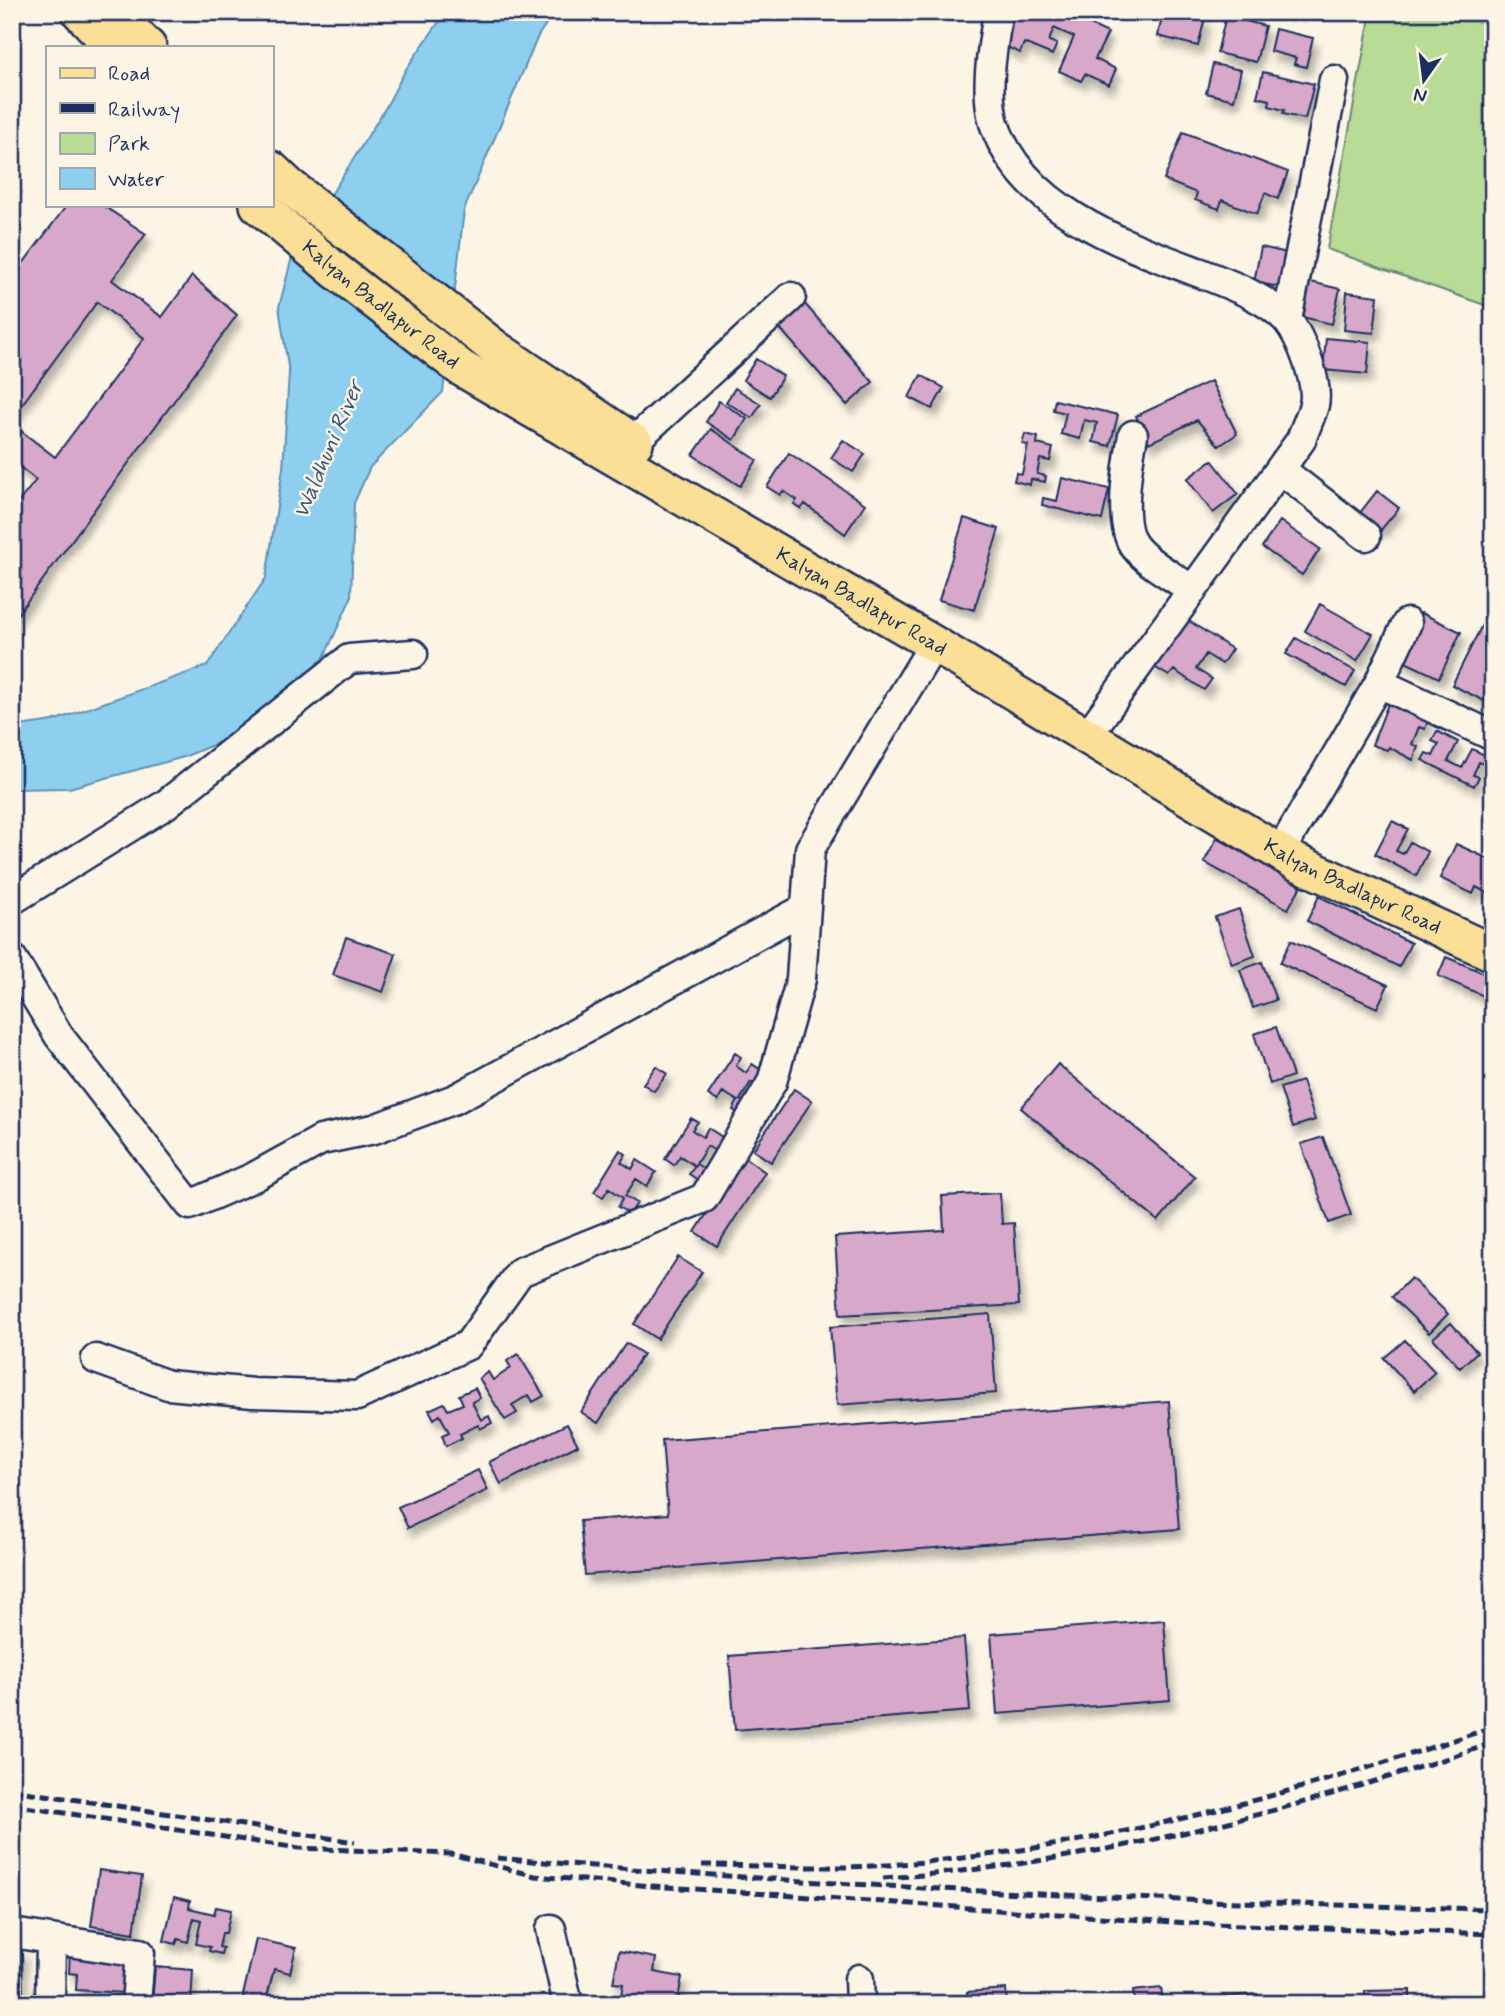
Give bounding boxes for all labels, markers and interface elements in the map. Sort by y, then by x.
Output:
legend [46,46,273,206]
north arrow [1390,46,1460,116]
text: Road [108,60,150,88]
text: N [1411,81,1429,109]
text: Railway [108,96,180,124]
text: Park [108,130,150,158]
text: Water [108,166,164,194]
street label: Kalyan Badlapur Road [296,234,465,376]
water label: Waldhuni River [287,374,373,523]
street label: Kalyan Badlapur Road [771,541,952,663]
street label: Kalyan Badlapur Road [1258,832,1446,941]

